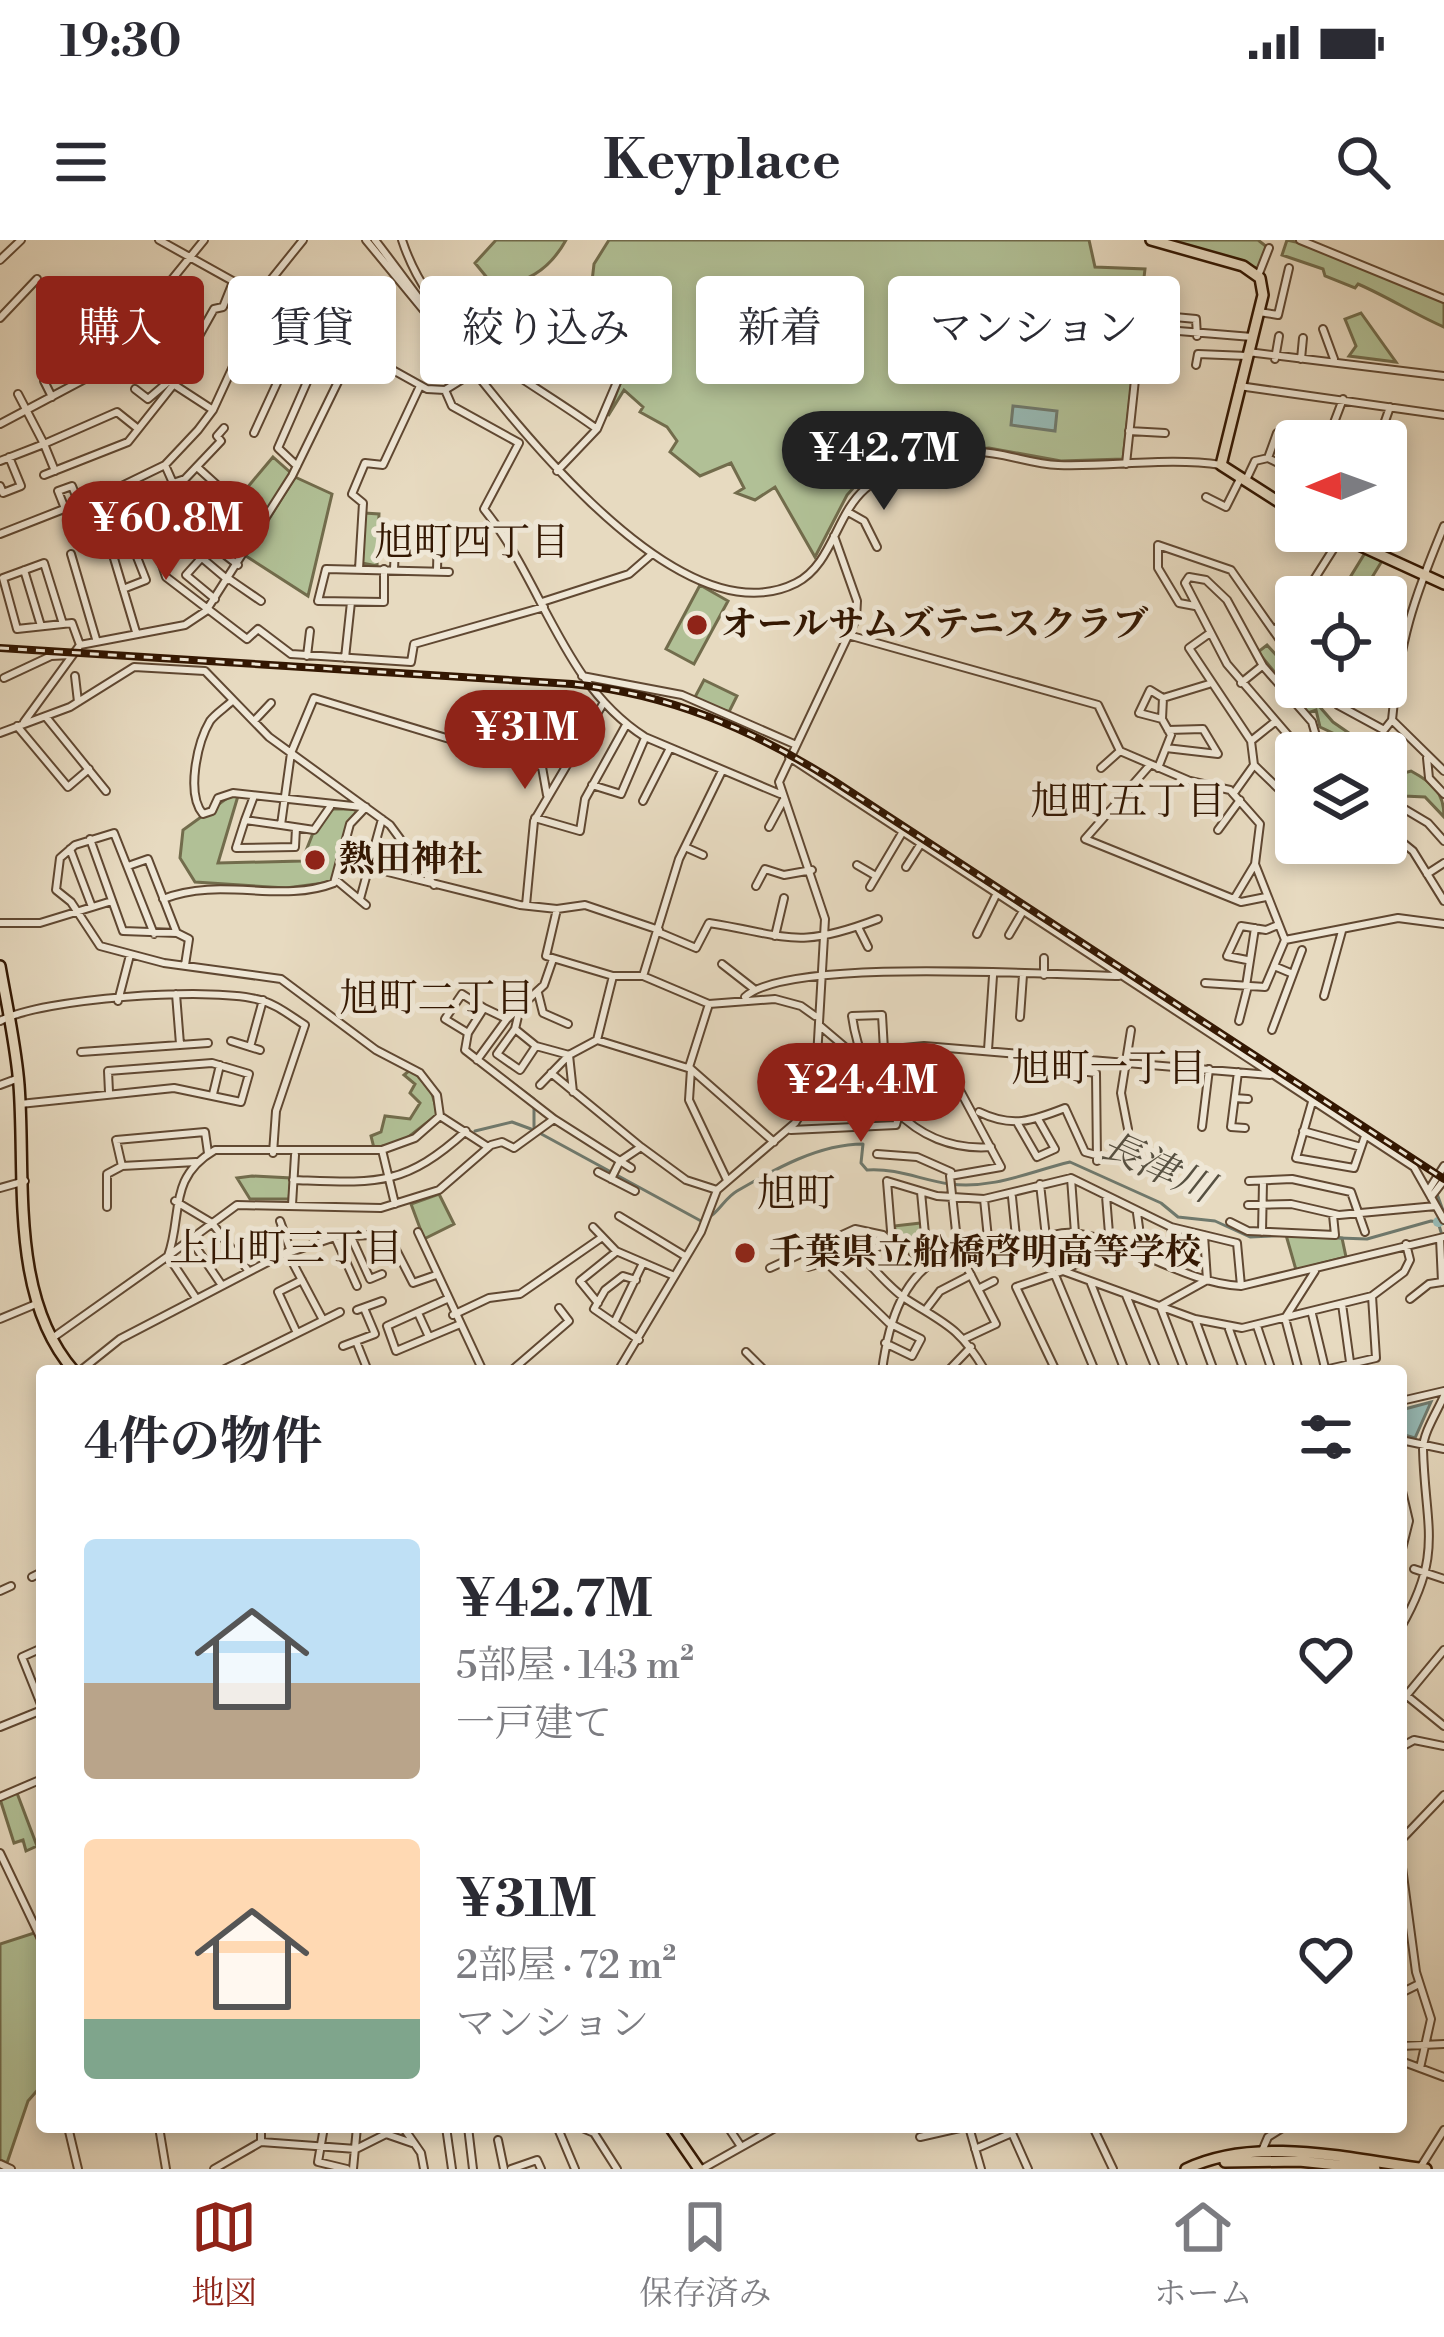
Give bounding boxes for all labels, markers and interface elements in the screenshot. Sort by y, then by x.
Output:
text: 19:30 [60,14,181,71]
text: Keyplace [603,128,841,196]
icon: menu [48,129,114,195]
icon: search [1330,129,1396,195]
chip: 購入 [36,276,204,384]
chip: 賃貸 [228,276,396,384]
chip: 絞り込み [420,276,672,384]
chip: 新着 [696,276,864,384]
chip: マンション [888,276,1180,384]
pin: ¥42.7M [786,411,982,513]
north arrow [1275,420,1407,552]
map controls [1275,420,1407,864]
text: ¥42.7M [809,425,959,474]
pin: ¥60.8M [68,481,264,583]
text: ¥60.8M [89,495,243,544]
district label: 旭町四丁目 [374,519,570,568]
button: locate [1275,576,1407,708]
place label: オールサムズテニスクラブ [721,603,1148,648]
marker: オールサムズテニスクラブ [684,612,710,638]
pin: ¥31M [454,690,596,792]
text: ¥31M [471,704,579,753]
button: layers [1275,732,1407,864]
district label: 旭町五丁目 [1030,778,1226,827]
place label: 熱田神社 [339,838,483,883]
marker: 熱田神社 [302,847,328,873]
district label: 旭町二丁目 [339,975,535,1024]
pin: ¥24.4M [763,1043,959,1145]
district label: 旭町一丁目 [1011,1045,1207,1094]
text: ¥24.4M [784,1057,938,1106]
water label: 長津川 [1094,1122,1224,1216]
district label: 旭町 [757,1170,835,1219]
district label: 上山町三丁目 [169,1225,403,1274]
place label: 千葉県立船橋啓明高等学校 [769,1231,1201,1276]
marker: 千葉県立船橋啓明高等学校 [732,1240,758,1266]
icon: filters [1293,1404,1359,1470]
text: 4件の物件 [84,1411,322,1475]
text: ¥42.7M [456,1569,652,1633]
icon: home [180,1587,324,1731]
icon: heart [1293,1626,1359,1692]
text: 5部屋 · 143 m² [456,1642,694,1691]
text: 一戸建て [456,1700,612,1749]
text: ¥31M [456,1869,596,1933]
icon: home [180,1887,324,2031]
icon: heart [1293,1926,1359,1992]
text: 2部屋 · 72 m² [456,1942,676,1991]
text: マンション [456,2000,649,2049]
tab: 地図 [191,2194,257,2315]
tab: 保存済み [639,2194,771,2315]
tab: ホーム [1154,2194,1253,2315]

